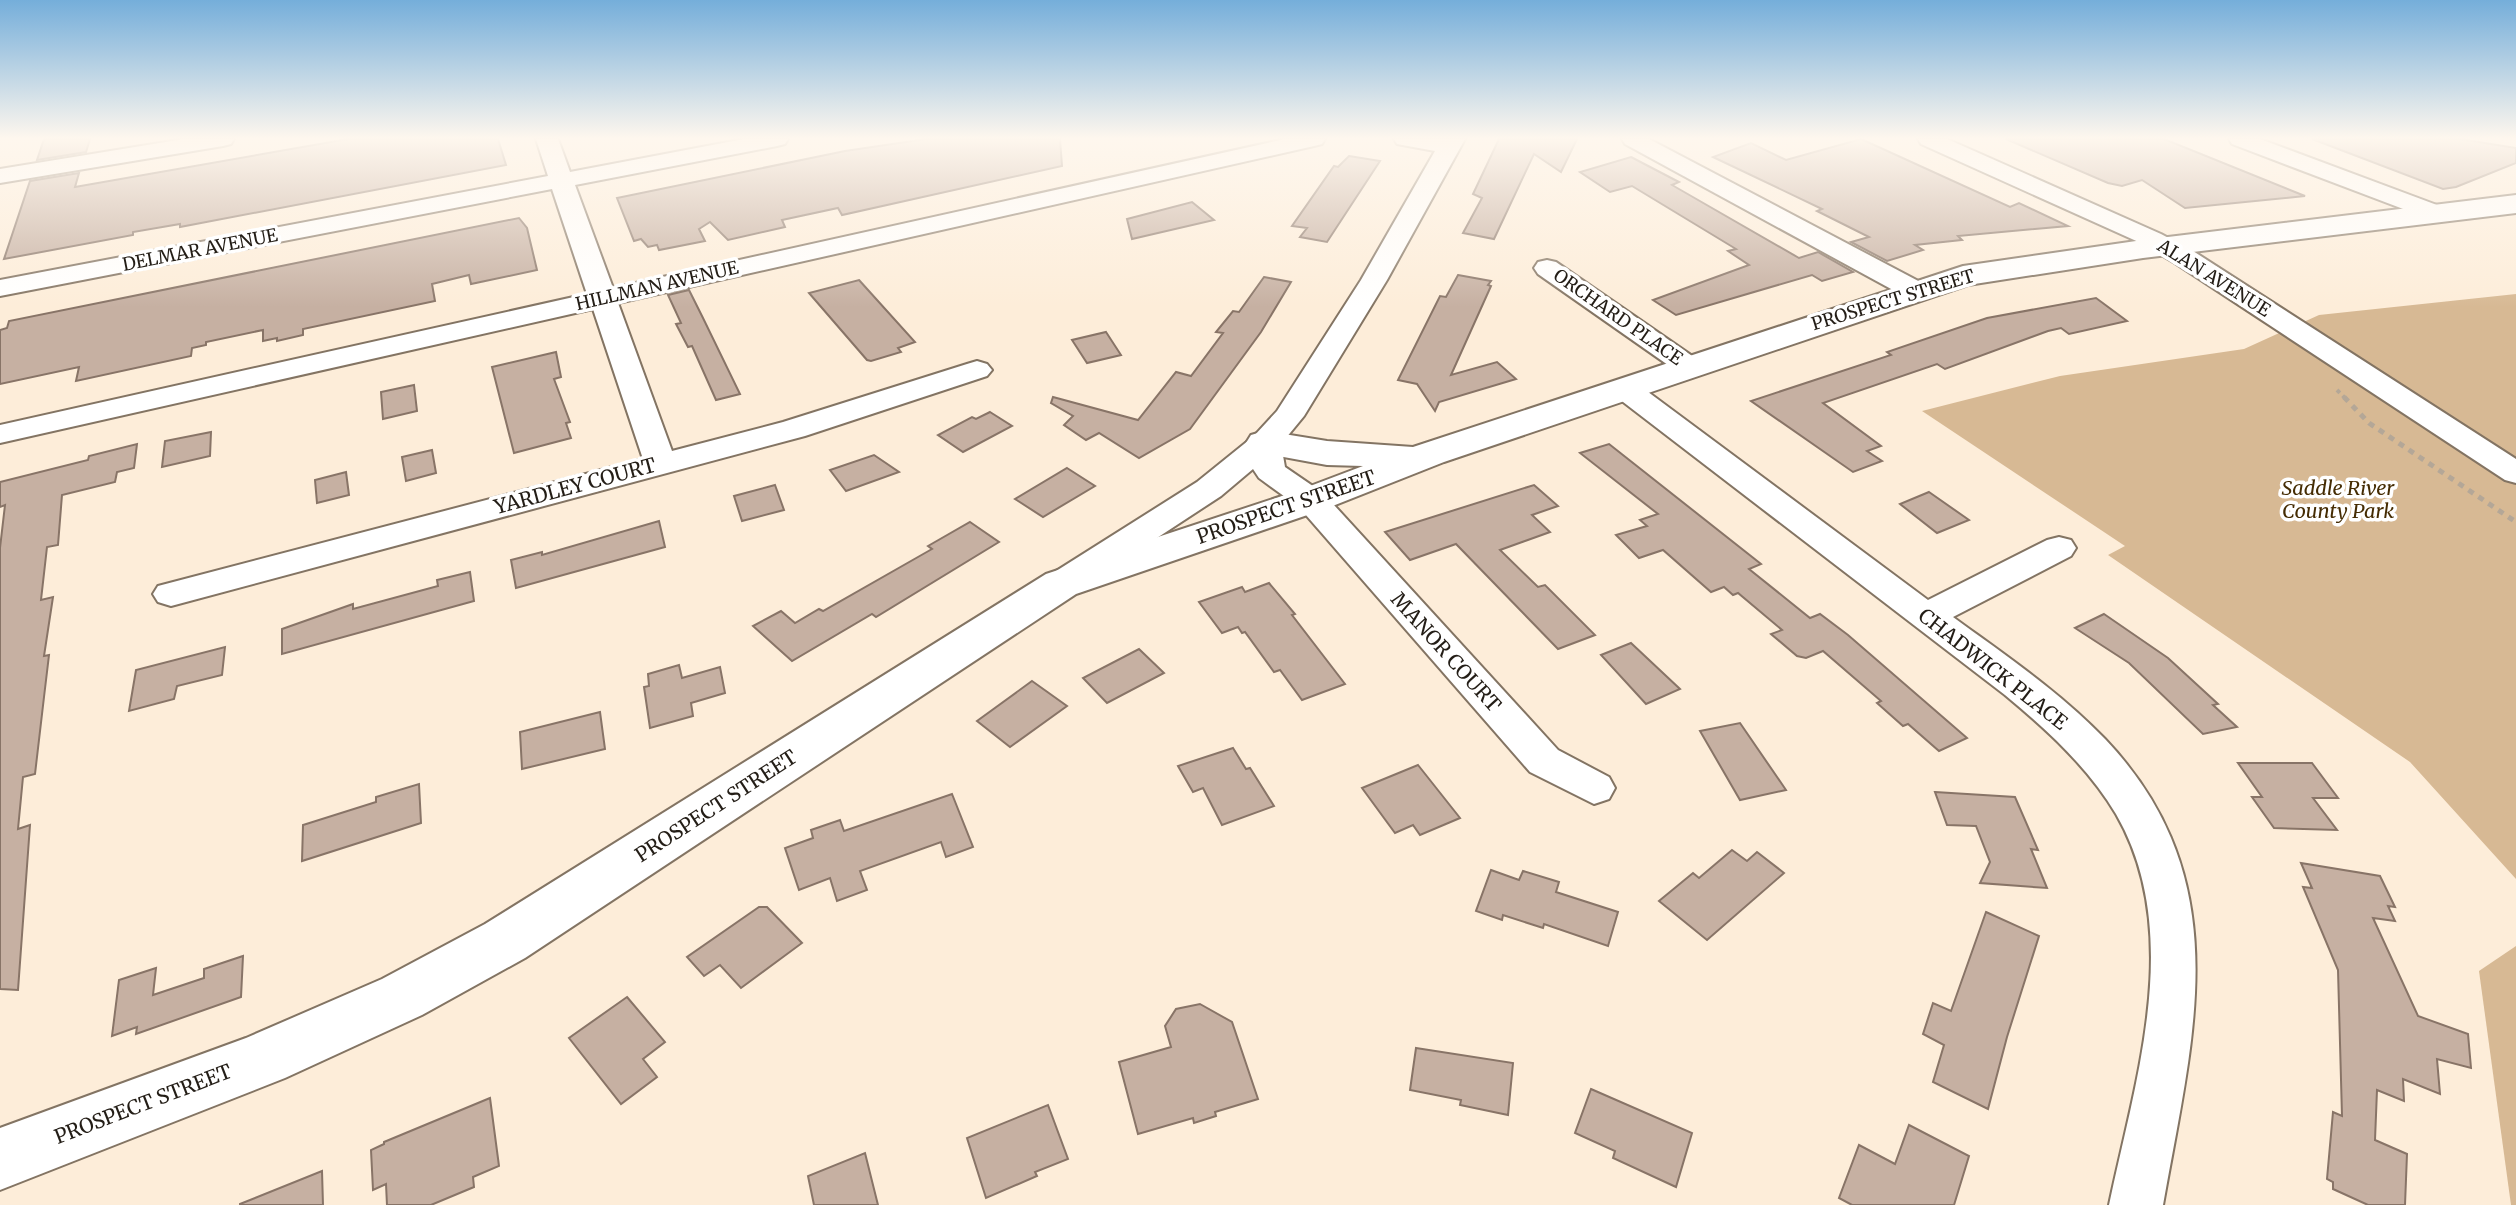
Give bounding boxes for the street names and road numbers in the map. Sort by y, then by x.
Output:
street label: DELMAR AVENUE [120,223,280,276]
street label: ALAN AVENUE [2153,233,2276,322]
street label: HILLMAN AVENUE [573,255,741,315]
street label: ORCHARD PLACE [1549,263,1688,370]
street label: PROSPECT STREET [1809,264,1978,335]
street label: YARDLEY COURT [490,452,659,519]
street label: PROSPECT STREET [1193,464,1379,549]
street label: MANOR COURT [1386,587,1507,717]
street label: CHADWICK PLACE [1914,603,2073,735]
street label: PROSPECT STREET [630,744,801,867]
street label: PROSPECT STREET [51,1058,235,1149]

